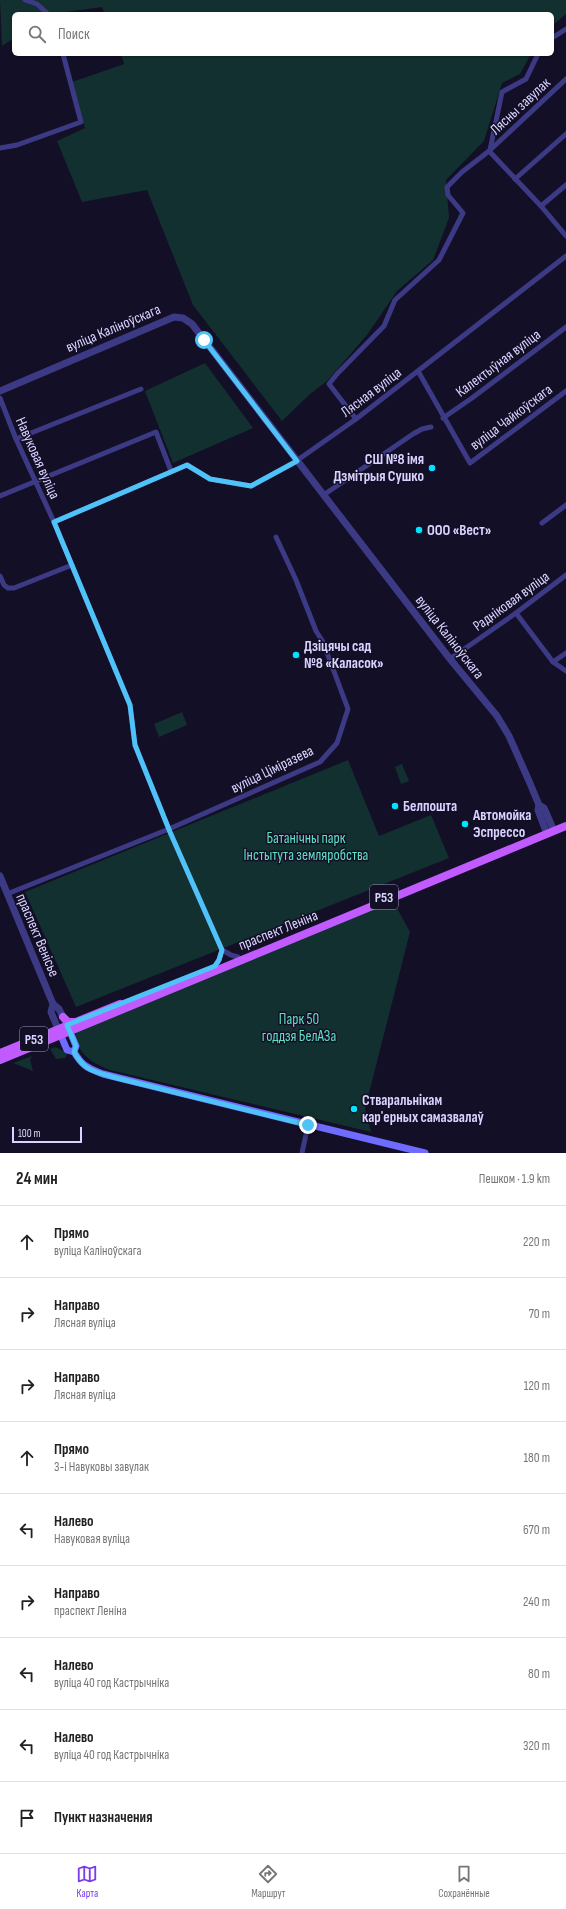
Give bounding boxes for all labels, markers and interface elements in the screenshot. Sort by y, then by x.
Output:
search box [12,12,554,56]
icon: search [26,23,48,45]
text: Поиск [58,25,90,44]
street label: Лясны завулак [486,73,555,139]
street label: вуліца Каліноўскага [63,300,164,357]
street label: Калектыўная вуліца [452,325,545,402]
route start [195,331,213,349]
street label: Лясная вуліца [337,363,406,421]
street label: вуліца Чайкоўскага [466,380,556,455]
street label: Навуковая вуліца [11,414,64,502]
place label: СШ №8 імя Дзмітрыя Сушко [333,450,424,486]
marker: СШ №8 імя Дзмітрыя Сушко [427,463,437,473]
place label: ООО «Вест» [427,521,492,540]
marker: ООО «Вест» [414,525,424,535]
street label: Радніковая вуліца [469,567,554,636]
street label: вуліца Каліноўскага [411,592,488,683]
place label: Дзіцячы сад №8 «Каласок» [304,637,384,673]
marker: Дзіцячы сад №8 «Каласок» [291,650,301,660]
street label: вуліца Ціміразева [228,741,317,798]
place label: Белпошта [403,797,457,816]
marker: Белпошта [390,801,400,811]
place label: Автомойка Эспрессо [472,806,531,842]
marker: Автомойка Эспрессо [460,819,470,829]
park label: Батанічны парк Інстытута земляробства [244,829,369,865]
road number: Р53 [370,885,398,909]
street label: праспект Венісье [11,891,64,980]
street label: праспект Леніна [236,906,321,955]
park label: Парк 50 годдзя БелАЗа [262,1010,336,1046]
road number: Р53 [20,1027,48,1051]
place label: Стваральнікам карʼерных самазвалаў [362,1091,484,1127]
marker: Стваральнікам карʼерных самазвалаў [349,1104,359,1114]
route end [299,1116,317,1134]
scale bar [12,1125,82,1144]
text: 100 m [18,1127,40,1140]
text: 24 мин [16,1169,58,1189]
text: Пешком · 1.9 km [479,1171,550,1187]
text: Прямо [54,1224,89,1243]
icon: ahead [16,1231,38,1253]
text: 220 m [523,1234,550,1250]
text: вуліца Каліноўскага [54,1243,142,1259]
text: Направо [54,1296,100,1315]
icon: right [16,1303,38,1325]
text: 70 m [529,1306,550,1322]
text: Лясная вуліца [54,1315,116,1331]
text: Направо [54,1368,100,1387]
icon: right [16,1375,38,1397]
text: 120 m [524,1378,550,1394]
text: Лясная вуліца [54,1387,116,1403]
text: Прямо [54,1440,89,1459]
icon: ahead [16,1447,38,1469]
text: 180 m [524,1450,550,1466]
text: 3-і Навуковы завулак [54,1459,149,1475]
text: Налево [54,1512,94,1531]
icon: left [16,1519,38,1541]
text: 670 m [523,1522,550,1538]
text: Навуковая вуліца [54,1531,130,1547]
text: Направо [54,1584,100,1603]
icon: right [16,1591,38,1613]
text: 240 m [523,1594,550,1610]
text: праспект Леніна [54,1603,127,1619]
text: Налево [54,1656,94,1675]
icon: left [16,1663,38,1685]
text: 80 m [528,1666,550,1682]
text: вуліца 40 год Кастрычніка [54,1675,169,1691]
text: Налево [54,1728,94,1747]
icon: left [16,1735,38,1757]
text: 320 m [523,1738,550,1754]
text: вуліца 40 год Кастрычніка [54,1747,169,1763]
icon: arrive [16,1807,38,1829]
text: Пункт назначения [54,1808,152,1827]
tab: Карта [76,1863,98,1900]
tab: Маршрут [251,1863,286,1900]
tab: Сохранённые [438,1863,490,1900]

